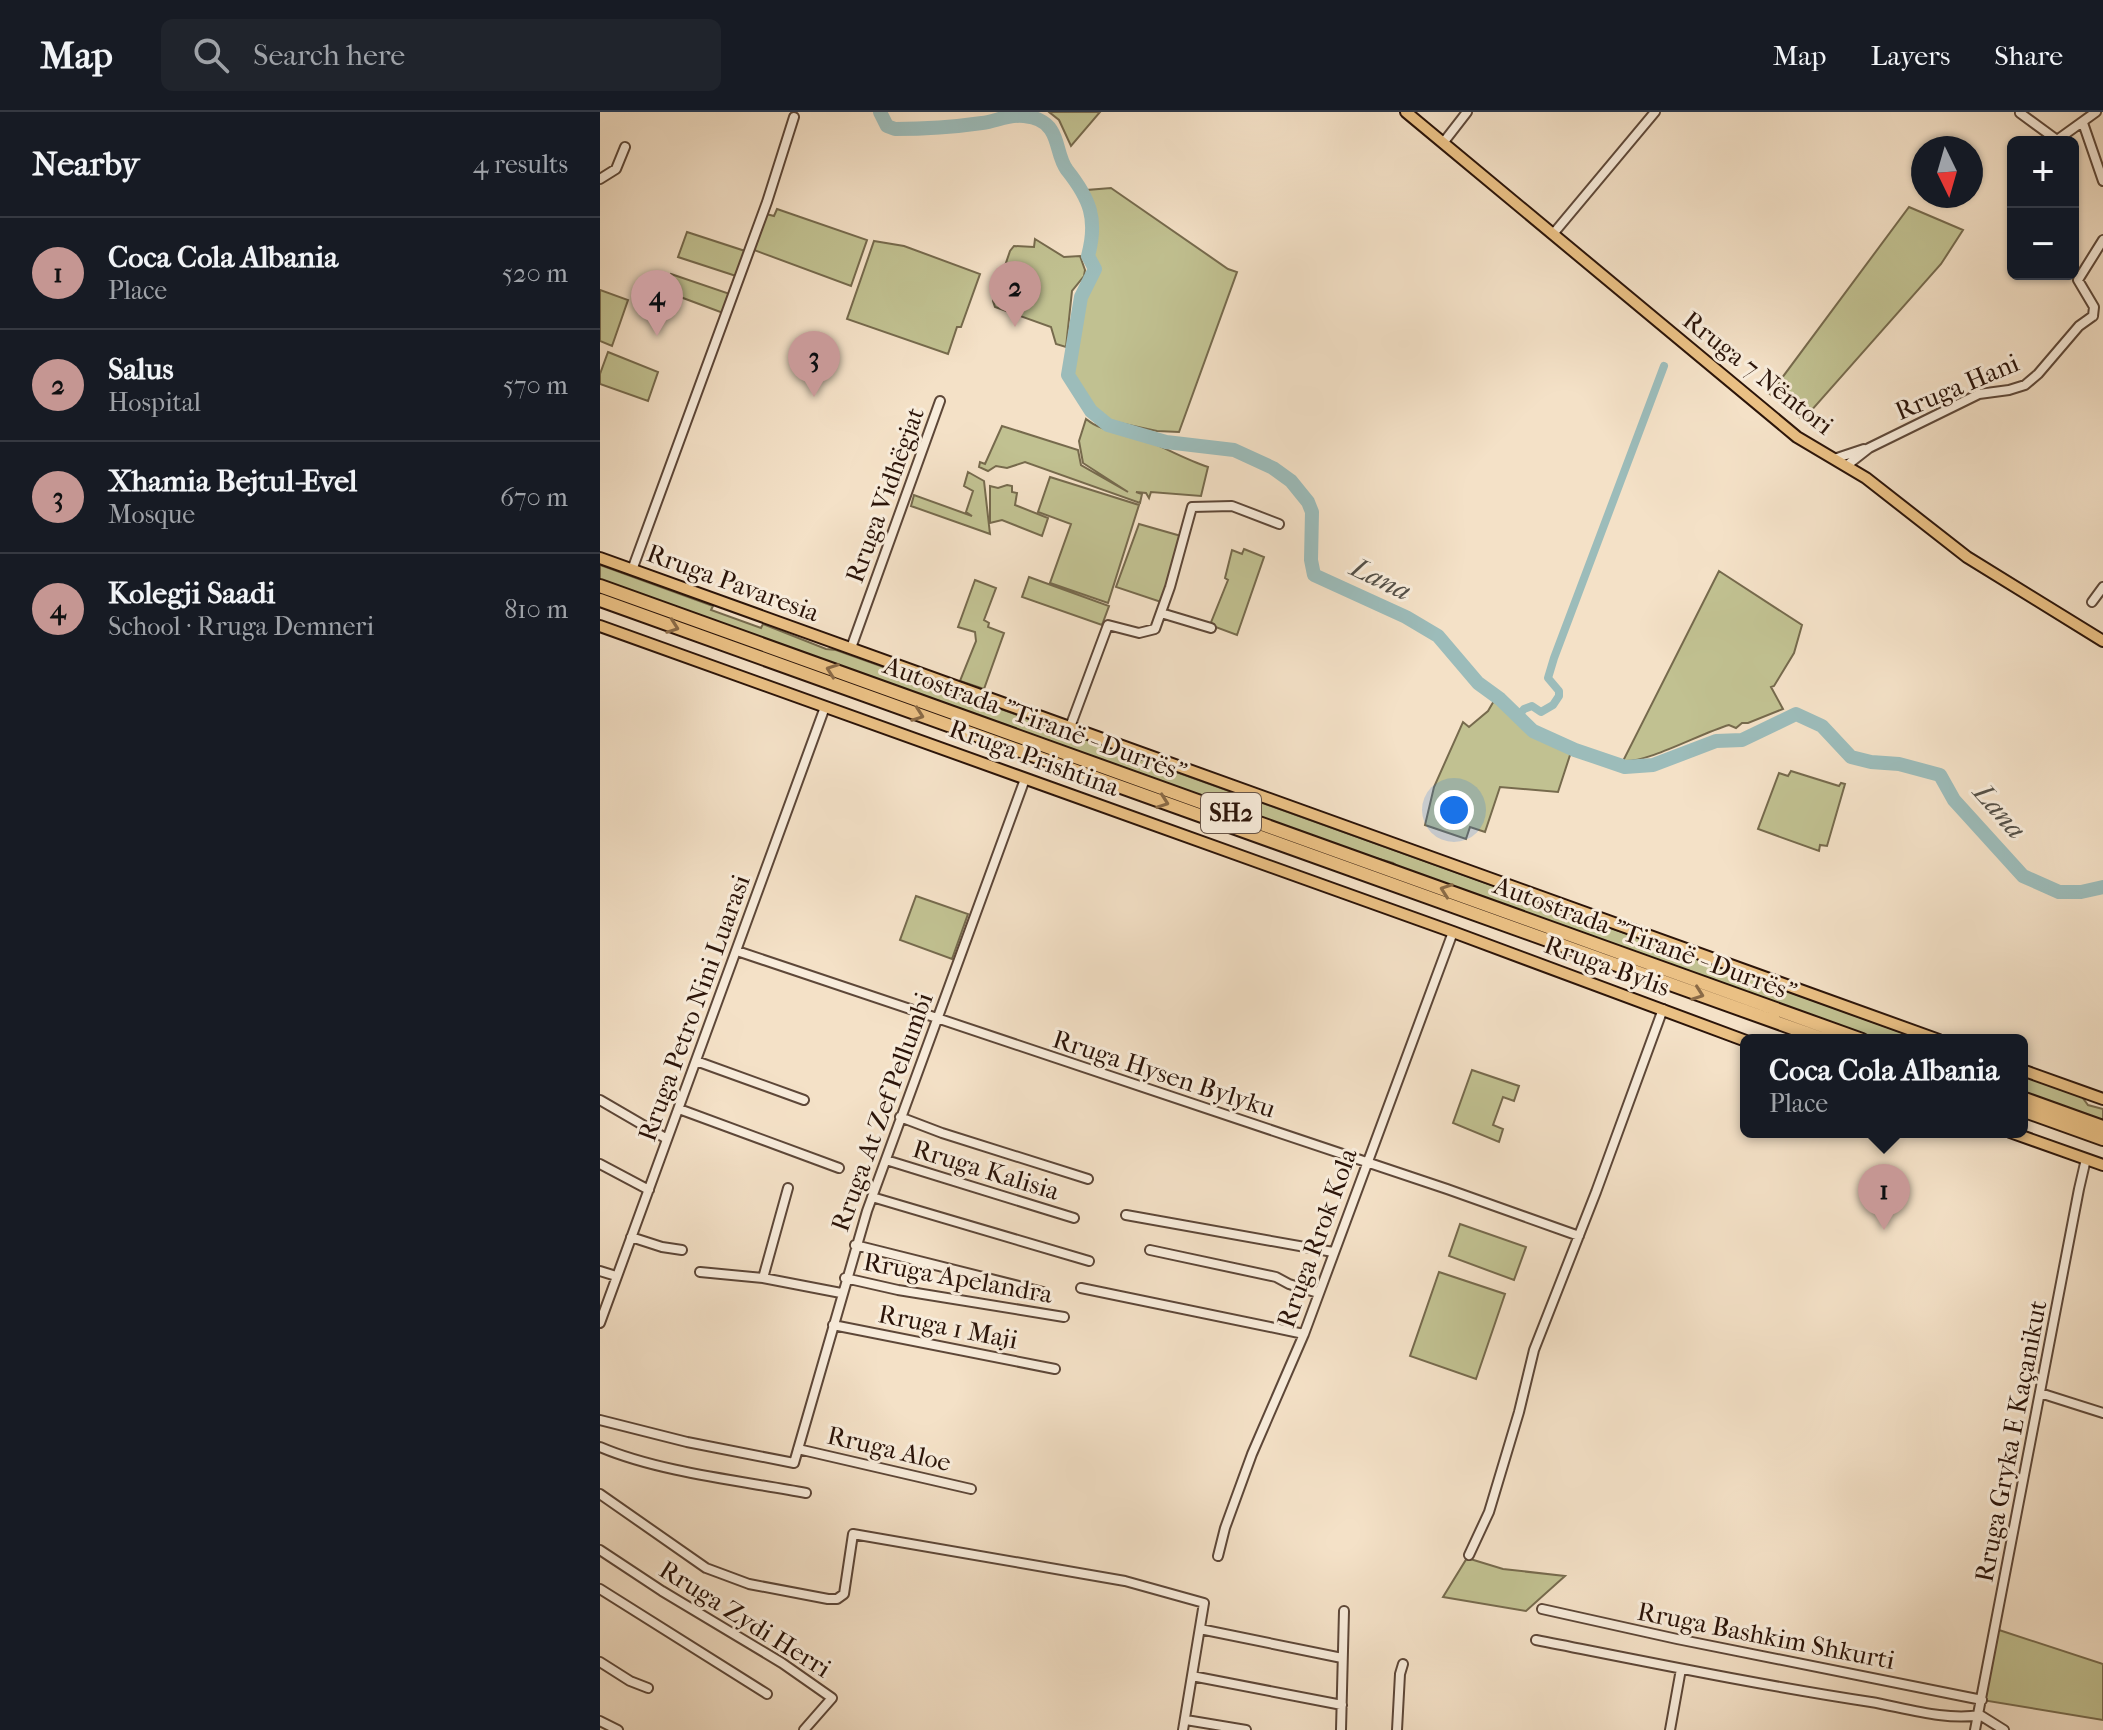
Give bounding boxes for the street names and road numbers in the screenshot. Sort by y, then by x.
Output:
street label: Rruga 7 Nëntori [1677,305,1840,442]
street label: Rruga Hani [1890,347,2024,427]
street label: Rruga Vidhëgjat [839,402,931,587]
street label: Rruga Pavaresia [643,537,824,629]
street label: Autostrada "Tiranë - Durrës" [878,649,1191,788]
street label: Rruga Prishtina [945,713,1124,803]
road number: SH2 [1201,793,1261,833]
street label: Autostrada "Tiranë - Durrës" [1488,869,1801,1008]
street label: Rruga Petro Nini Luarasi [631,870,757,1145]
street label: Rruga Bylis [1540,929,1674,1003]
street label: Rruga At Zef Pellumbi [824,988,940,1236]
street label: Rruga Hysen Bylyku [1049,1023,1279,1125]
street label: Rruga Kalisia [909,1133,1064,1207]
street label: Rruga Rrok Kola [1270,1143,1364,1332]
street label: Rruga Apelandra [861,1246,1056,1310]
street label: Rruga Gryka E Kaçanikut [1968,1297,2054,1585]
street label: Rruga 1 Maji [876,1298,1021,1356]
street label: Rruga Aloe [824,1420,954,1478]
street label: Rruga Zydi Herri [653,1554,837,1684]
street label: Rruga Bashkim Shkurti [1635,1596,1898,1676]

